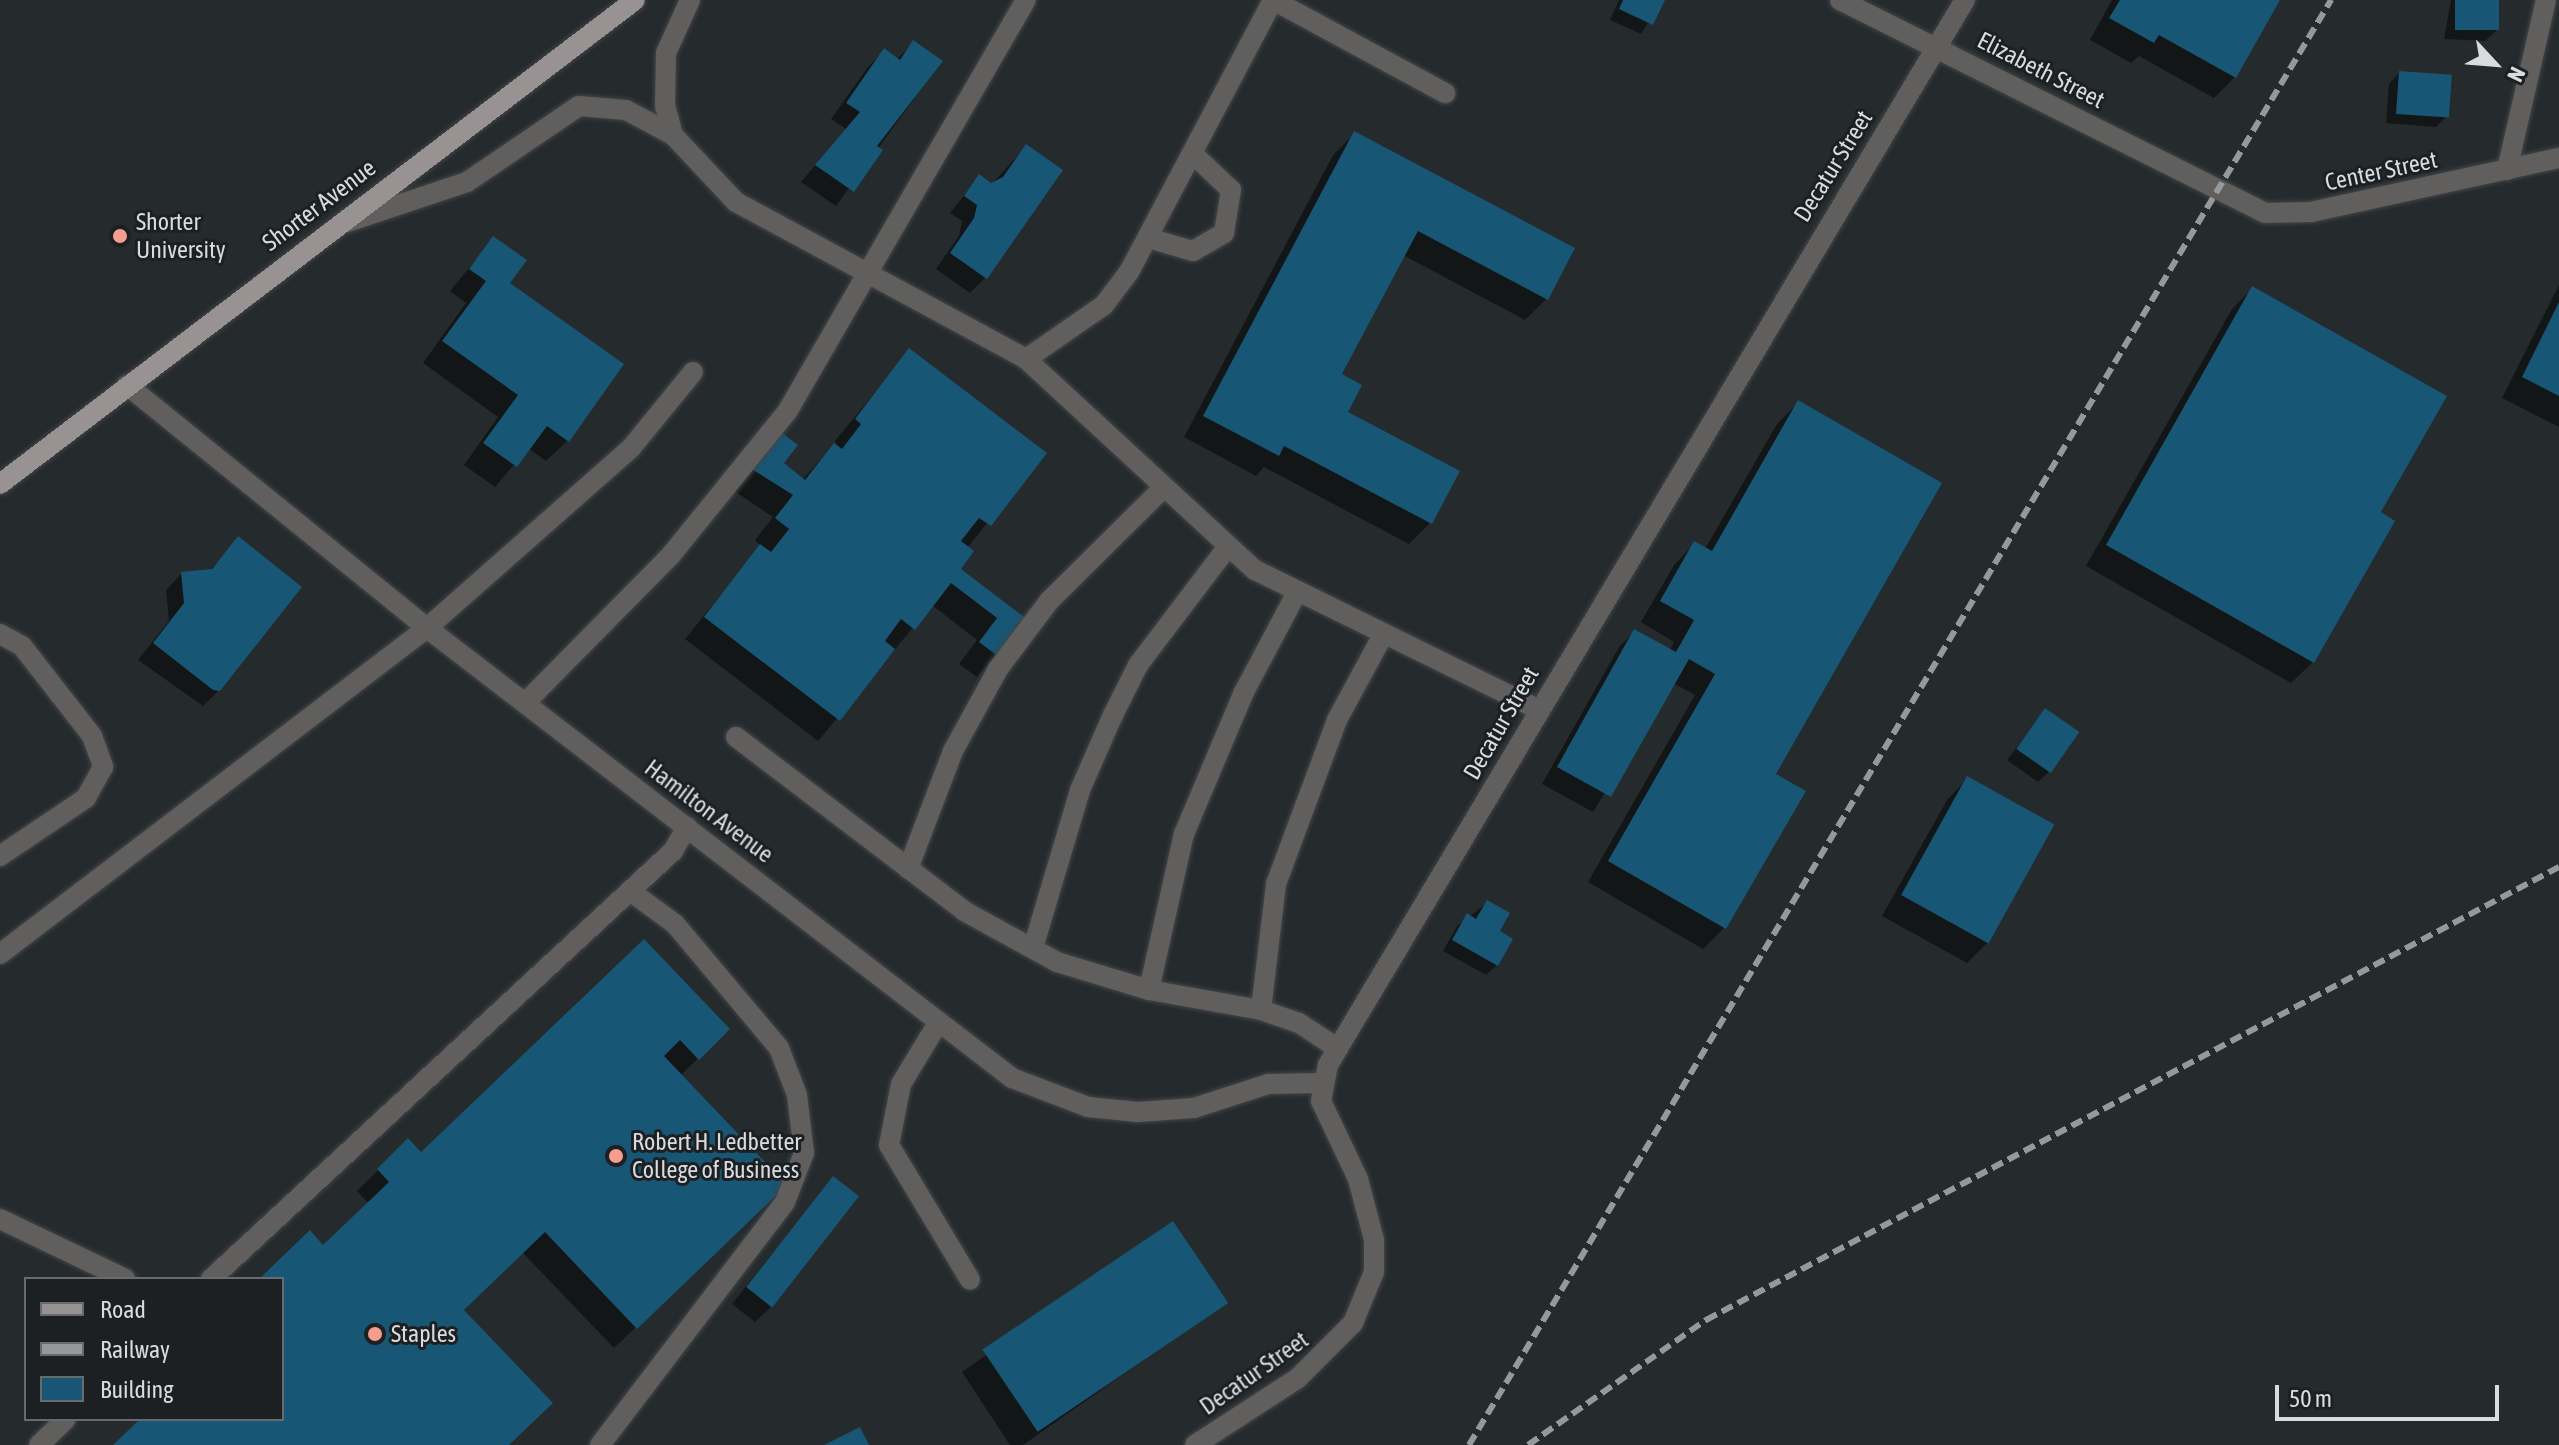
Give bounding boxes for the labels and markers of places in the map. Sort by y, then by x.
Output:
place label: Shorter University [136,208,226,264]
marker: Shorter University [111,227,129,245]
place label: Robert H. Ledbetter College of Business [632,1128,801,1184]
marker: Robert H. Ledbetter College of Business [607,1147,625,1165]
place label: Staples [391,1320,456,1348]
marker: Staples [366,1325,384,1343]

